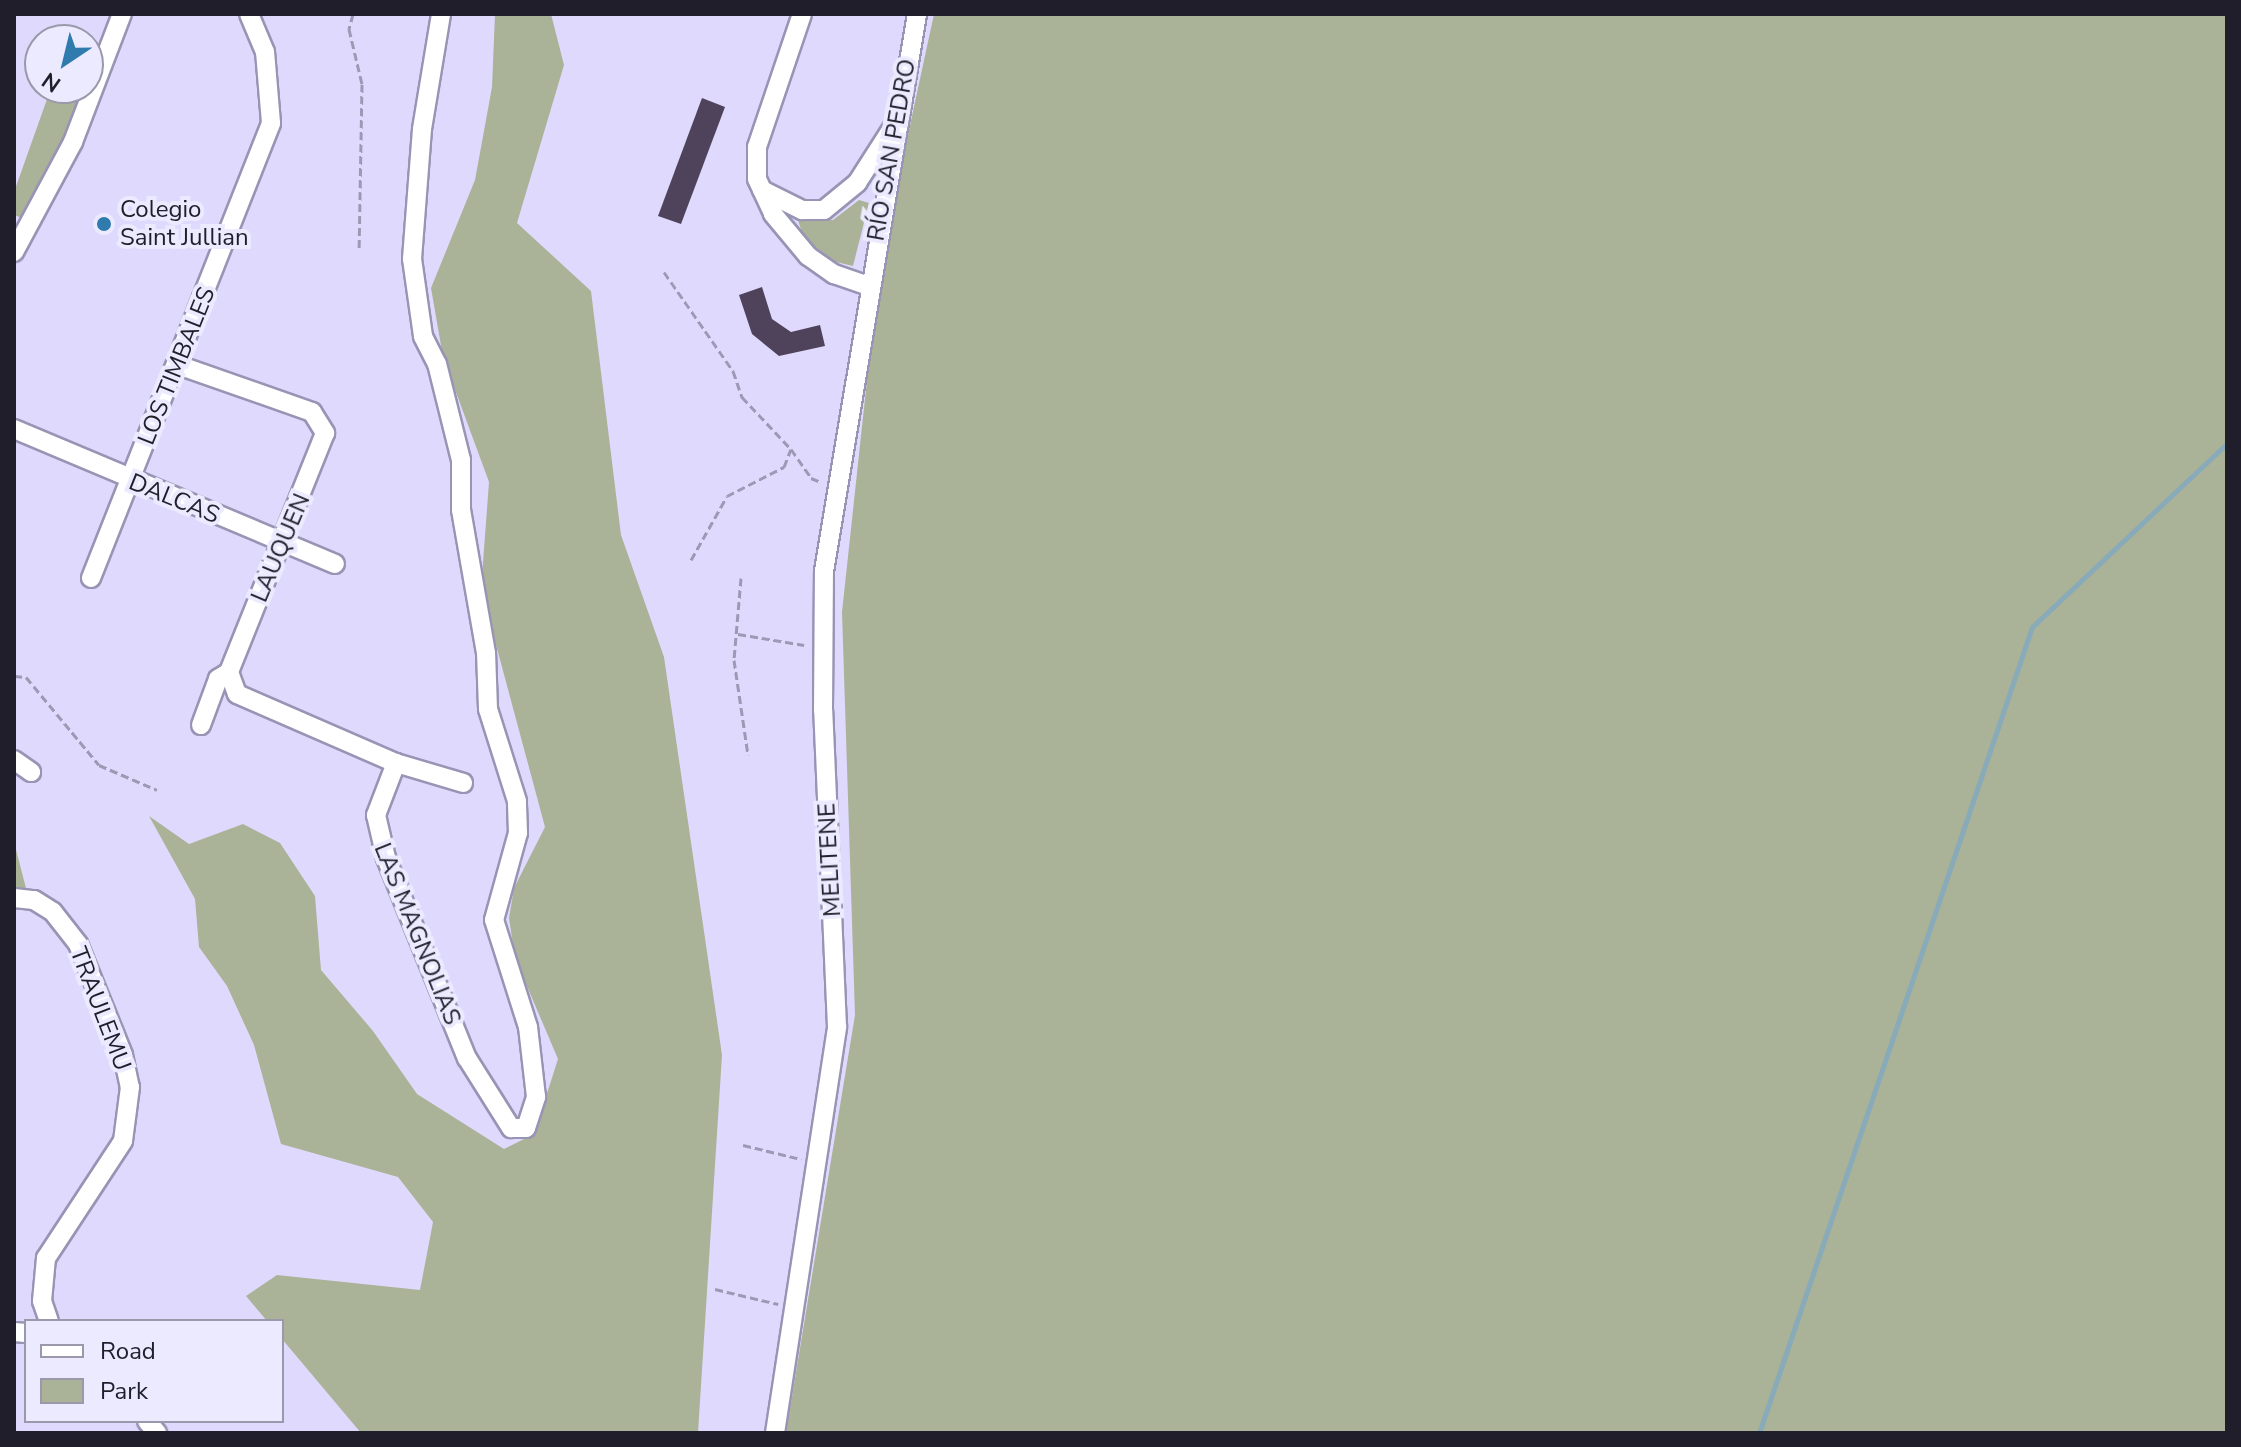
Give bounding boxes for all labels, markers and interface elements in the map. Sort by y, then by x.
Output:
north arrow [24,24,104,104]
street label: RÍO SAN PEDRO [862,57,922,243]
text: N [36,65,67,99]
place label: Colegio Saint Jullian [120,196,249,252]
marker: Colegio Saint Jullian [95,215,113,233]
street label: LOS TIMBALES [132,283,222,449]
street label: DALCAS [125,468,223,530]
street label: LAUQUEN [245,489,317,607]
street label: MELITENE [813,802,847,918]
street label: LAS MAGNOLIAS [367,839,467,1029]
street label: TRAULEMU [63,943,137,1075]
legend [24,1319,284,1423]
text: Road [100,1335,156,1367]
text: Park [100,1375,148,1407]

